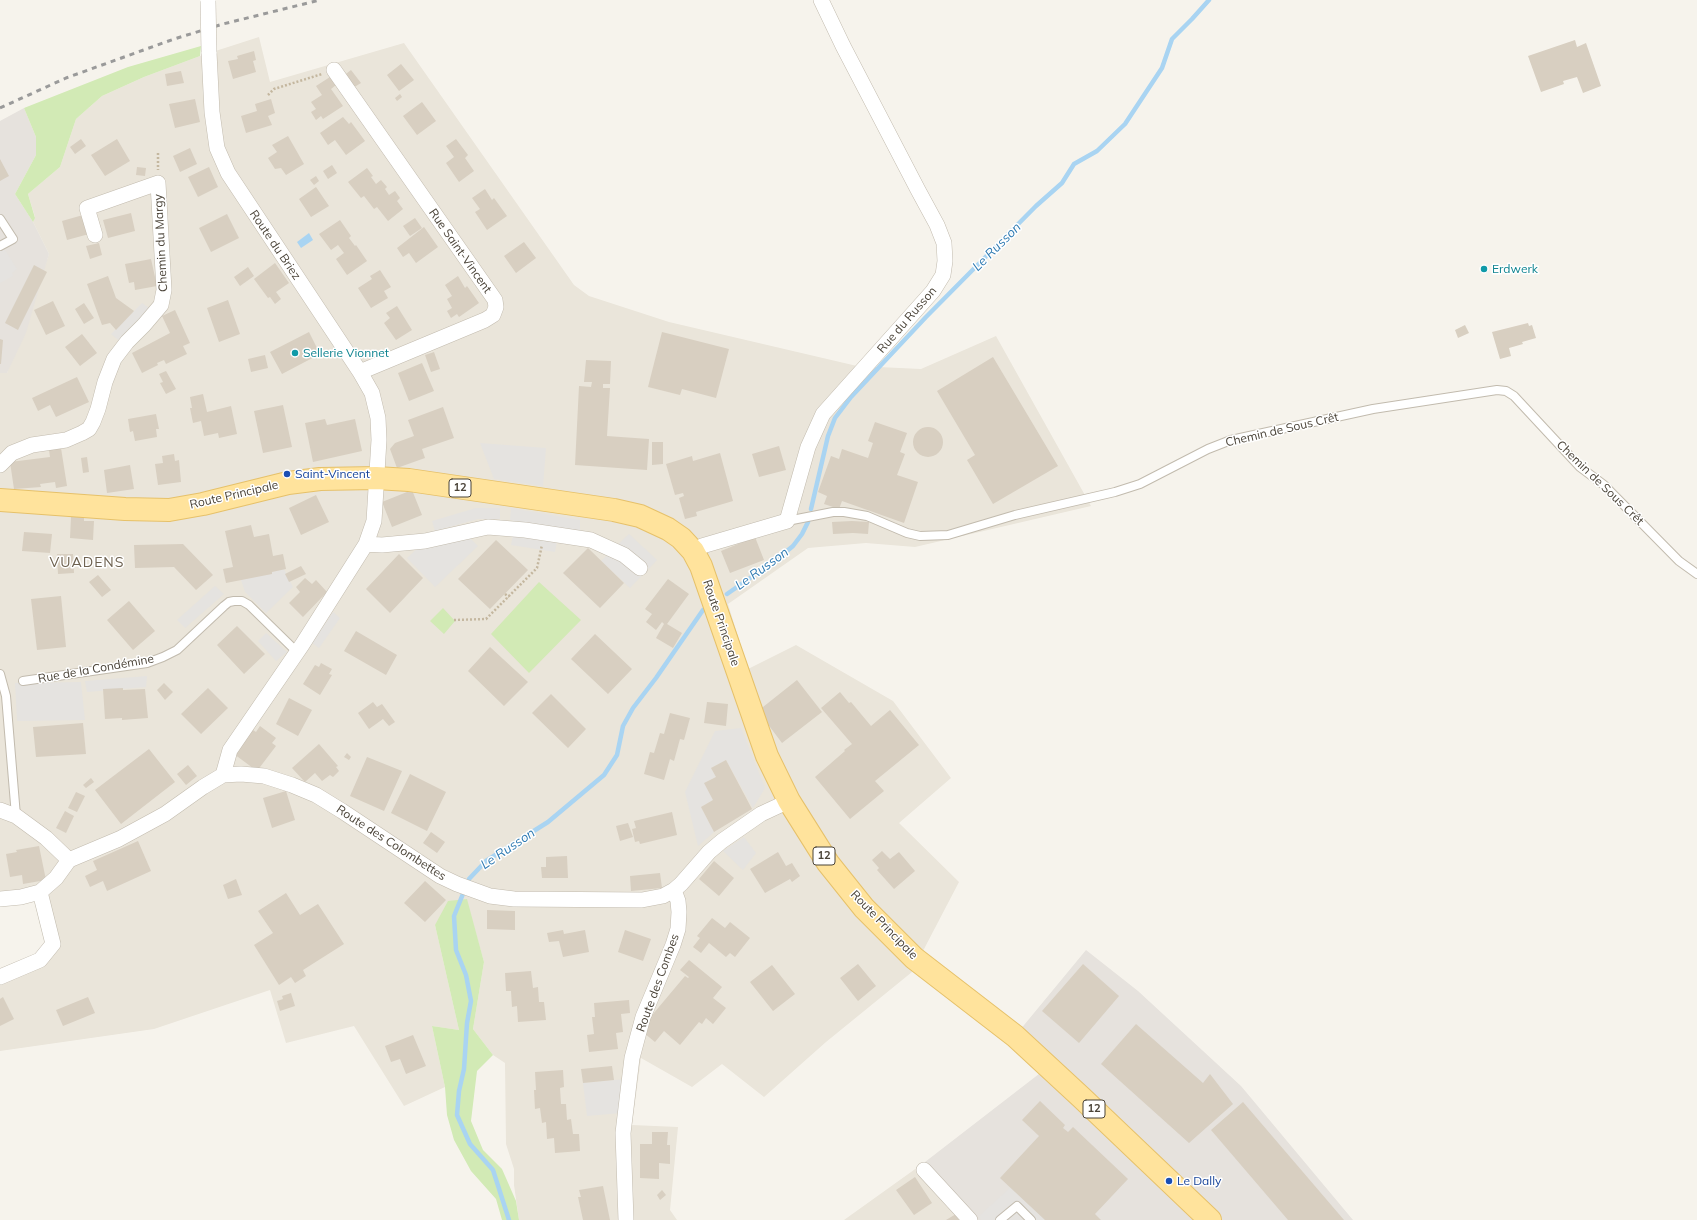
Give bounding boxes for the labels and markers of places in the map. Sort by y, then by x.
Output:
place label: Erdwerk [1492,262,1538,276]
marker: Erdwerk [1479,264,1489,274]
place label: Sellerie Vionnet [303,346,389,360]
marker: Sellerie Vionnet [290,348,300,358]
place label: Saint-Vincent [295,467,370,481]
marker: Saint-Vincent [282,469,292,479]
place label: Le Dally [1177,1174,1221,1188]
marker: Le Dally [1164,1176,1174,1186]

